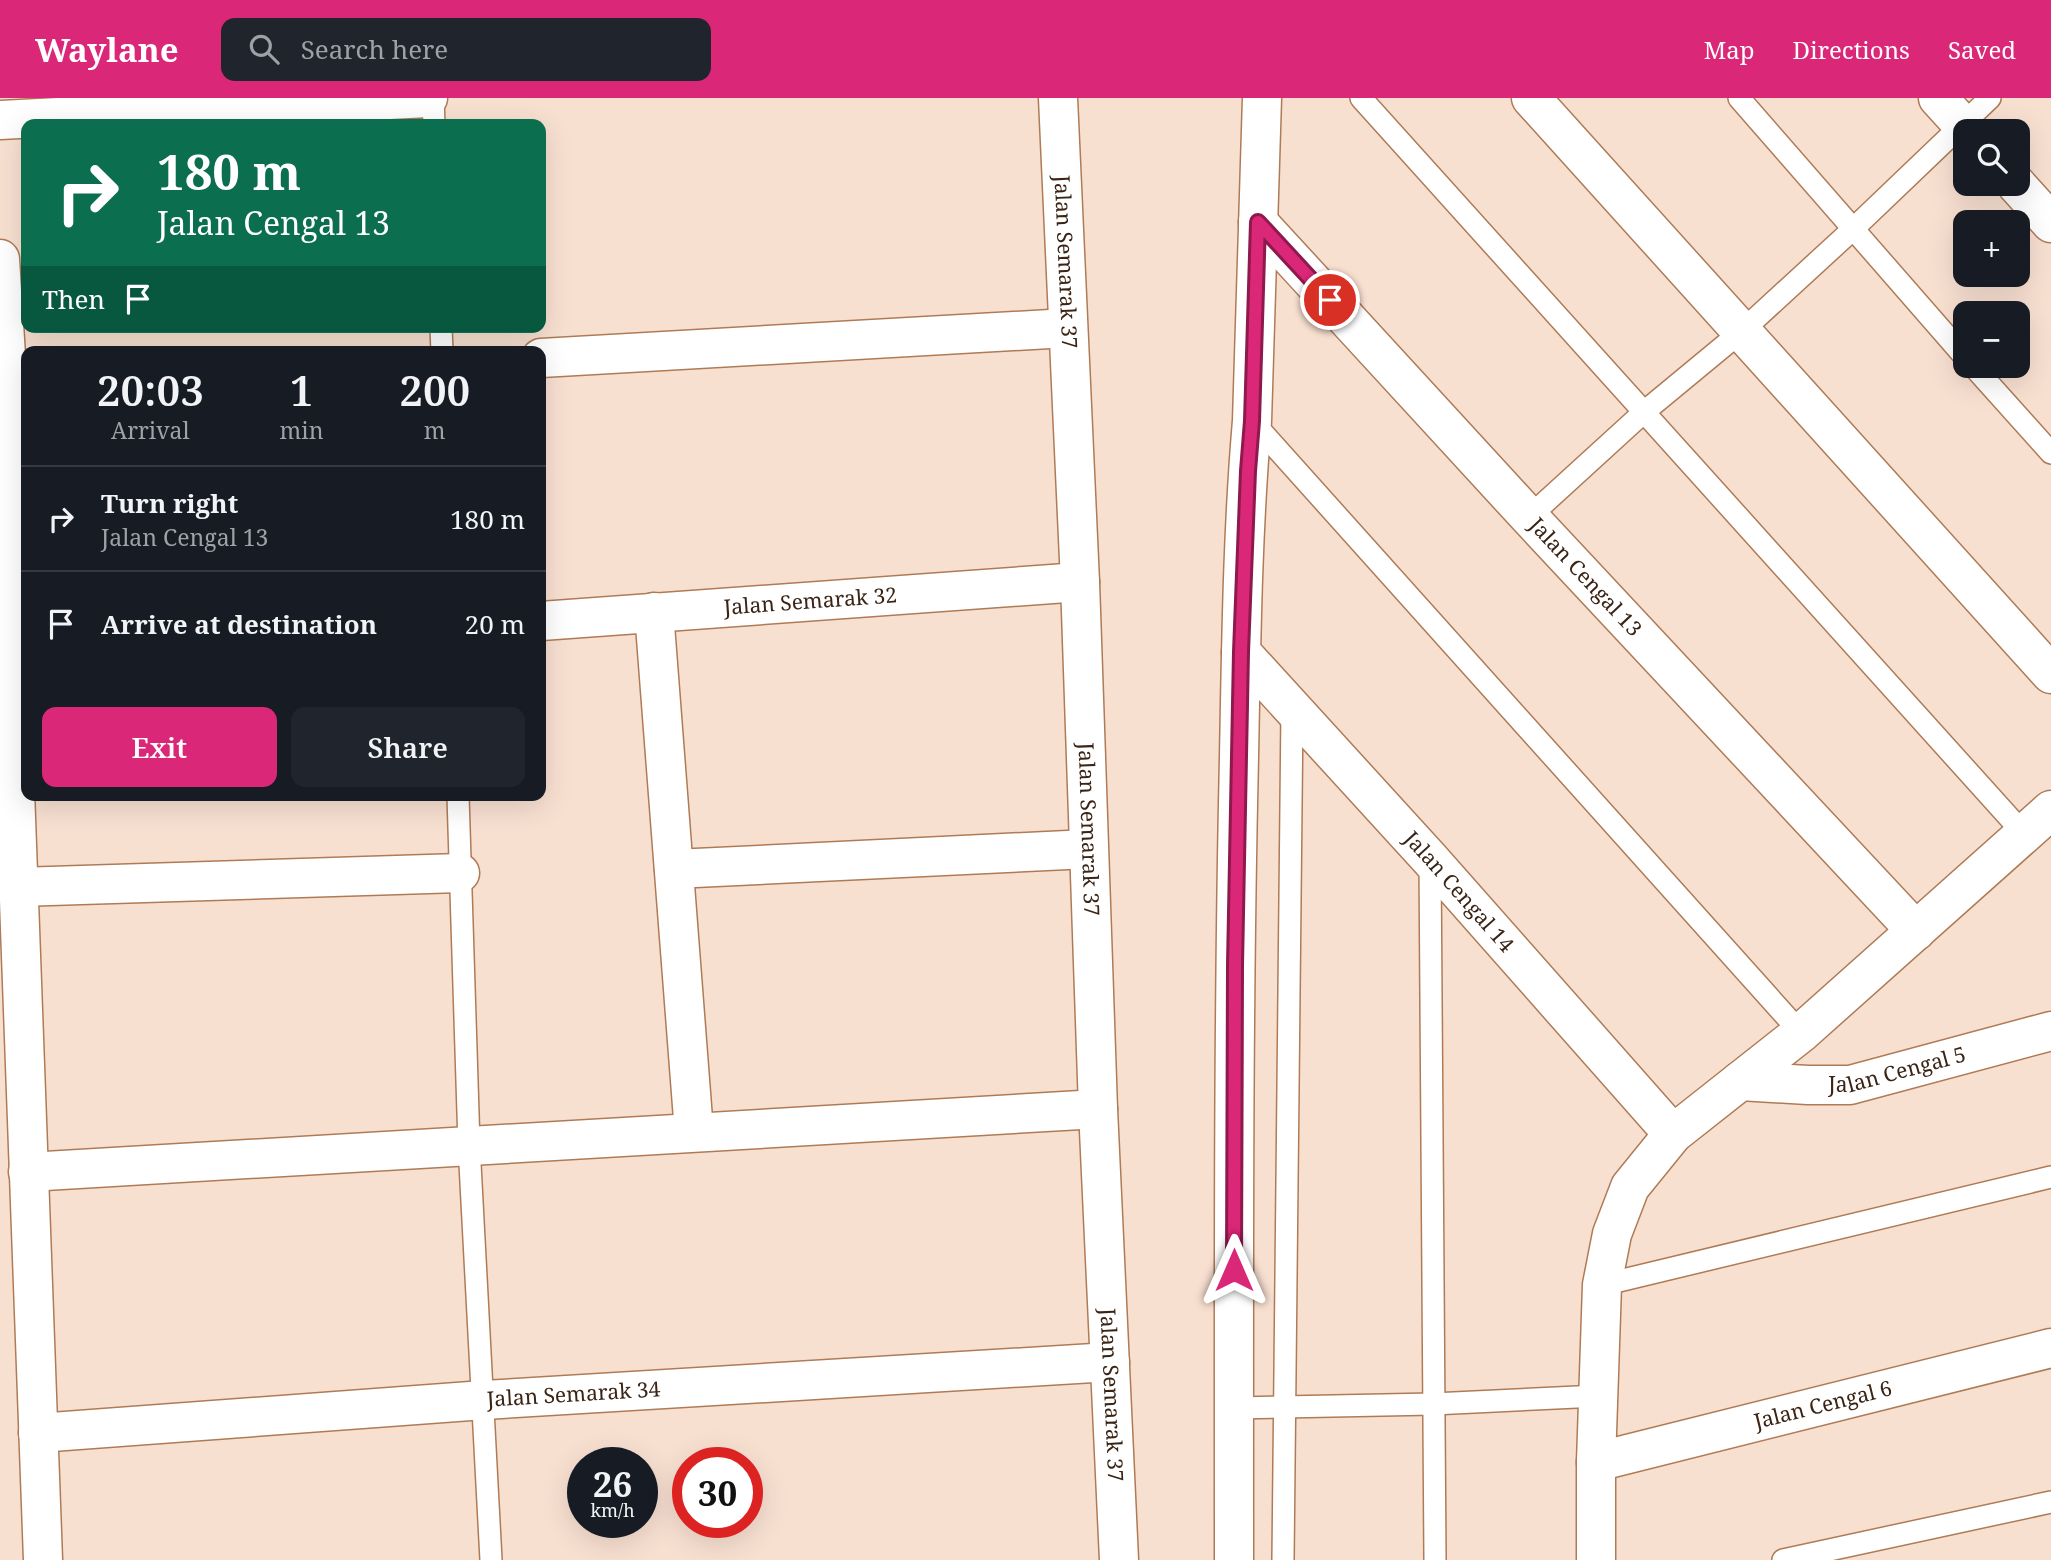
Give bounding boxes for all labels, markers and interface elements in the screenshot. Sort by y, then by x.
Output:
search box [221,18,711,81]
text: Waylane [35,27,179,72]
icon: search [245,30,283,68]
text: Search here [301,31,448,67]
text: Map [1704,33,1755,66]
text: Directions [1793,33,1910,66]
text: Saved [1948,33,2016,66]
map controls [1953,119,2030,378]
button: search [1953,119,2030,196]
text: 180 m [157,138,301,204]
icon: right [42,147,133,238]
street label: Jalan Semarak 37 [1048,173,1084,349]
text: Jalan Cengal 13 [157,201,390,244]
button: + [1953,210,2030,287]
pin [1300,270,1360,330]
icon: arrive [119,280,157,318]
text: Then [42,281,105,317]
icon: arrive [1311,281,1349,319]
button: − [1953,301,2030,378]
text: 20:03 [97,361,204,418]
text: 1 [290,361,313,418]
text: 200 [399,361,470,418]
text: Arrival [111,414,190,446]
text: min [280,414,324,446]
text: m [424,414,446,446]
text: Turn right [101,485,238,521]
icon: right [42,500,80,538]
text: 180 m [450,501,525,537]
street label: Jalan Cengal 13 [1523,510,1648,642]
text: Jalan Cengal 13 [101,521,268,553]
street label: Jalan Semarak 32 [722,580,898,621]
icon: arrive [42,605,80,643]
text: Arrive at destination [101,606,377,642]
text: 20 m [465,606,525,642]
button: Exit [42,707,277,787]
button: Share [291,707,525,787]
street label: Jalan Semarak 37 [1072,741,1106,917]
street label: Jalan Cengal 14 [1398,824,1521,958]
street label: Jalan Cengal 5 [1827,1040,1969,1098]
position arrow [1197,1233,1271,1307]
street label: Jalan Semarak 37 [1094,1306,1130,1482]
street label: Jalan Cengal 6 [1750,1373,1895,1435]
street label: Jalan Semarak 34 [485,1374,661,1413]
speed limit sign: 30 [672,1447,763,1538]
text: 26 [593,1460,632,1507]
text: km/h [590,1498,635,1522]

